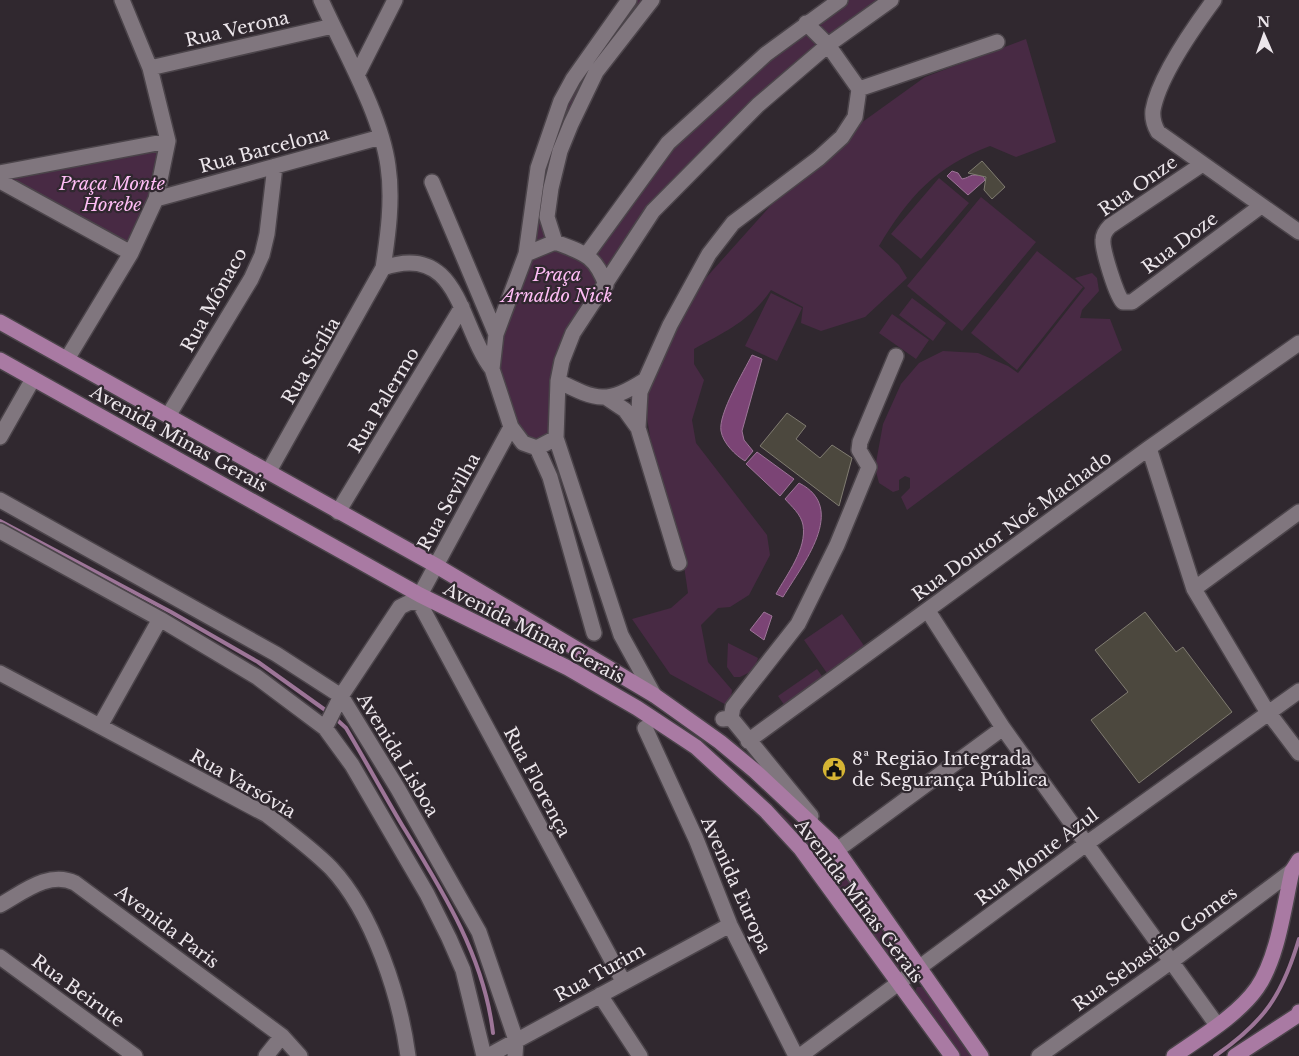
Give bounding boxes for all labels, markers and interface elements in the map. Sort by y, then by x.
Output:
street label: Rua Verona [183,6,291,52]
north arrow [1239,10,1289,60]
text: N [1257,13,1270,31]
street label: Rua Barcelona [197,122,331,178]
street label: Rua Onze [1094,151,1182,221]
park label: Praça Monte Horebe [58,173,165,216]
street label: Rua Doze [1138,207,1222,279]
street label: Rua Mônaco [176,244,252,356]
park label: Praça Arnaldo Nick [499,264,613,307]
street label: Rua Sicília [277,314,345,408]
street label: Rua Palermo [344,343,424,457]
street label: Avenida Minas Gerais [85,380,272,497]
street label: Rua Doutor Noé Machado [908,446,1116,606]
street label: Rua Sevilha [413,449,485,555]
street label: Avenida Minas Gerais [439,577,628,688]
street label: Avenida Lisboa [352,688,444,821]
street label: Rua Florença [499,723,575,841]
street label: Rua Varsóvia [186,745,300,823]
place label: 8ª Região Integrada de Segurança Pública [852,748,1048,791]
public building icon: 8ª Região Integrada de Segurança Pública [821,756,847,782]
street label: Rua Monte Azul [971,804,1103,910]
street label: Avenida Europa [696,813,776,957]
street label: Avenida Minas Gerais [790,814,928,987]
street label: Avenida Paris [110,880,223,973]
street label: Rua Sebastião Gomes [1068,882,1242,1016]
street label: Rua Turim [551,939,649,1007]
street label: Rua Beirute [27,950,129,1032]

